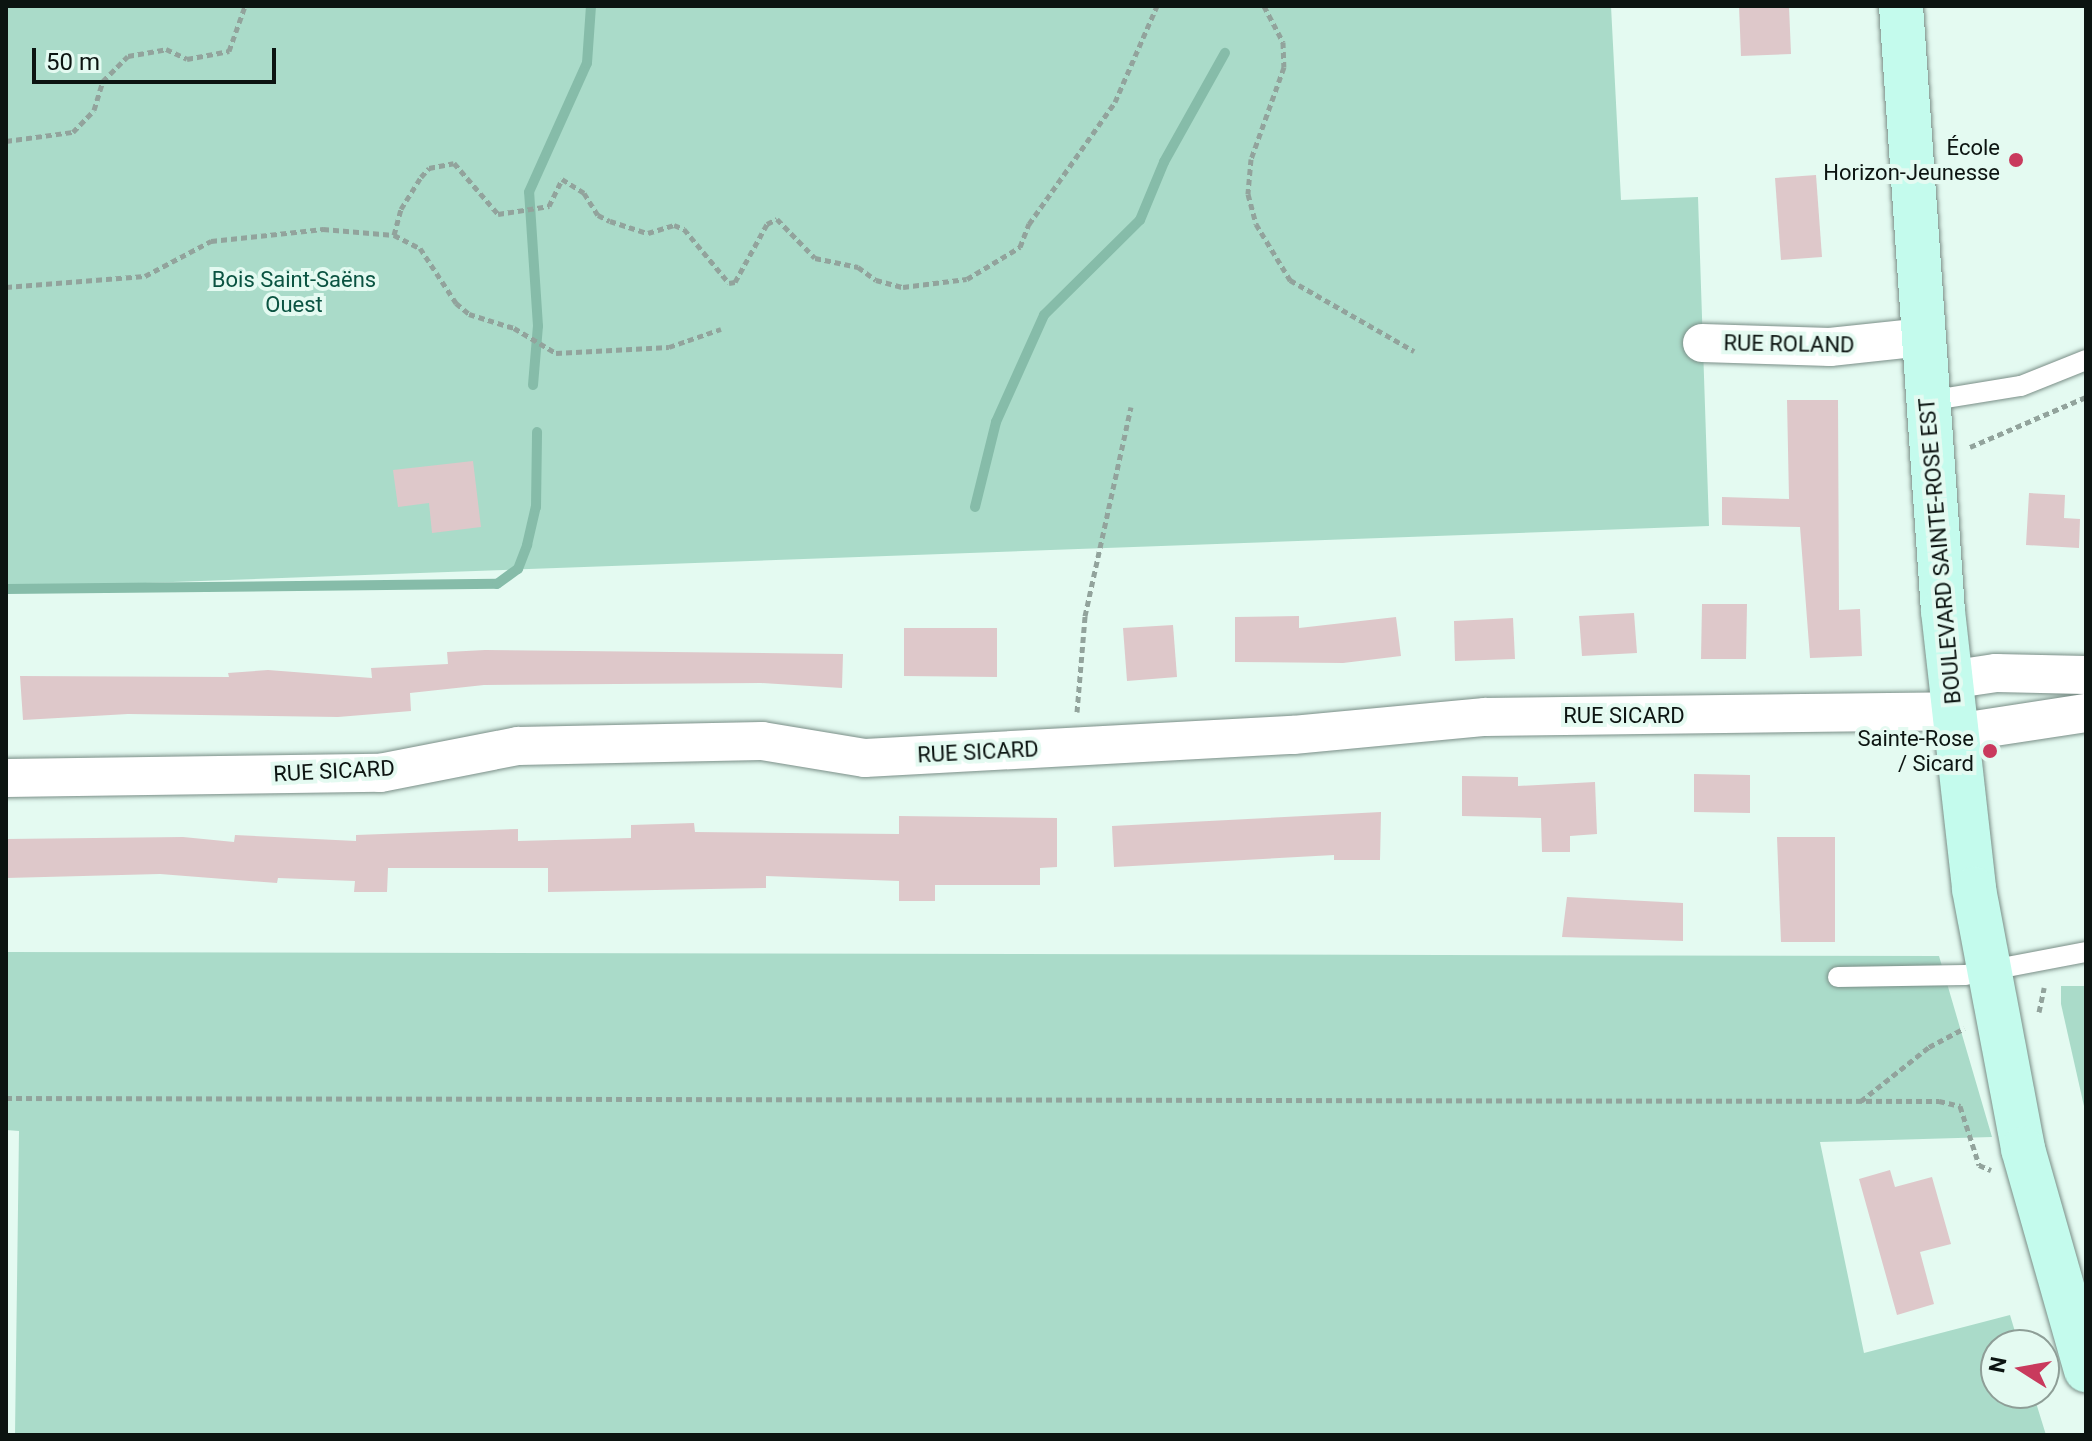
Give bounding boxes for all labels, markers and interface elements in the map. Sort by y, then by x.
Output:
scale bar [36,32,280,82]
text: 50 m [46,48,100,76]
place label: École Horizon-Jeunesse [1823,134,2000,186]
marker: École Horizon-Jeunesse [2007,151,2025,169]
park label: Bois Saint-Saëns Ouest [212,266,376,318]
street label: RUE ROLAND [1723,330,1855,358]
street label: BOULEVARD SAINTE-ROSE EST [1913,397,1967,705]
street label: RUE SICARD [1563,703,1685,729]
place label: Sainte-Rose / Sicard [1857,725,1974,776]
street label: RUE SICARD [917,736,1039,768]
marker: Sainte-Rose / Sicard [1981,742,1999,760]
street label: RUE SICARD [273,755,395,787]
north arrow [1980,1329,2060,1409]
text: N [1984,1355,2012,1375]

